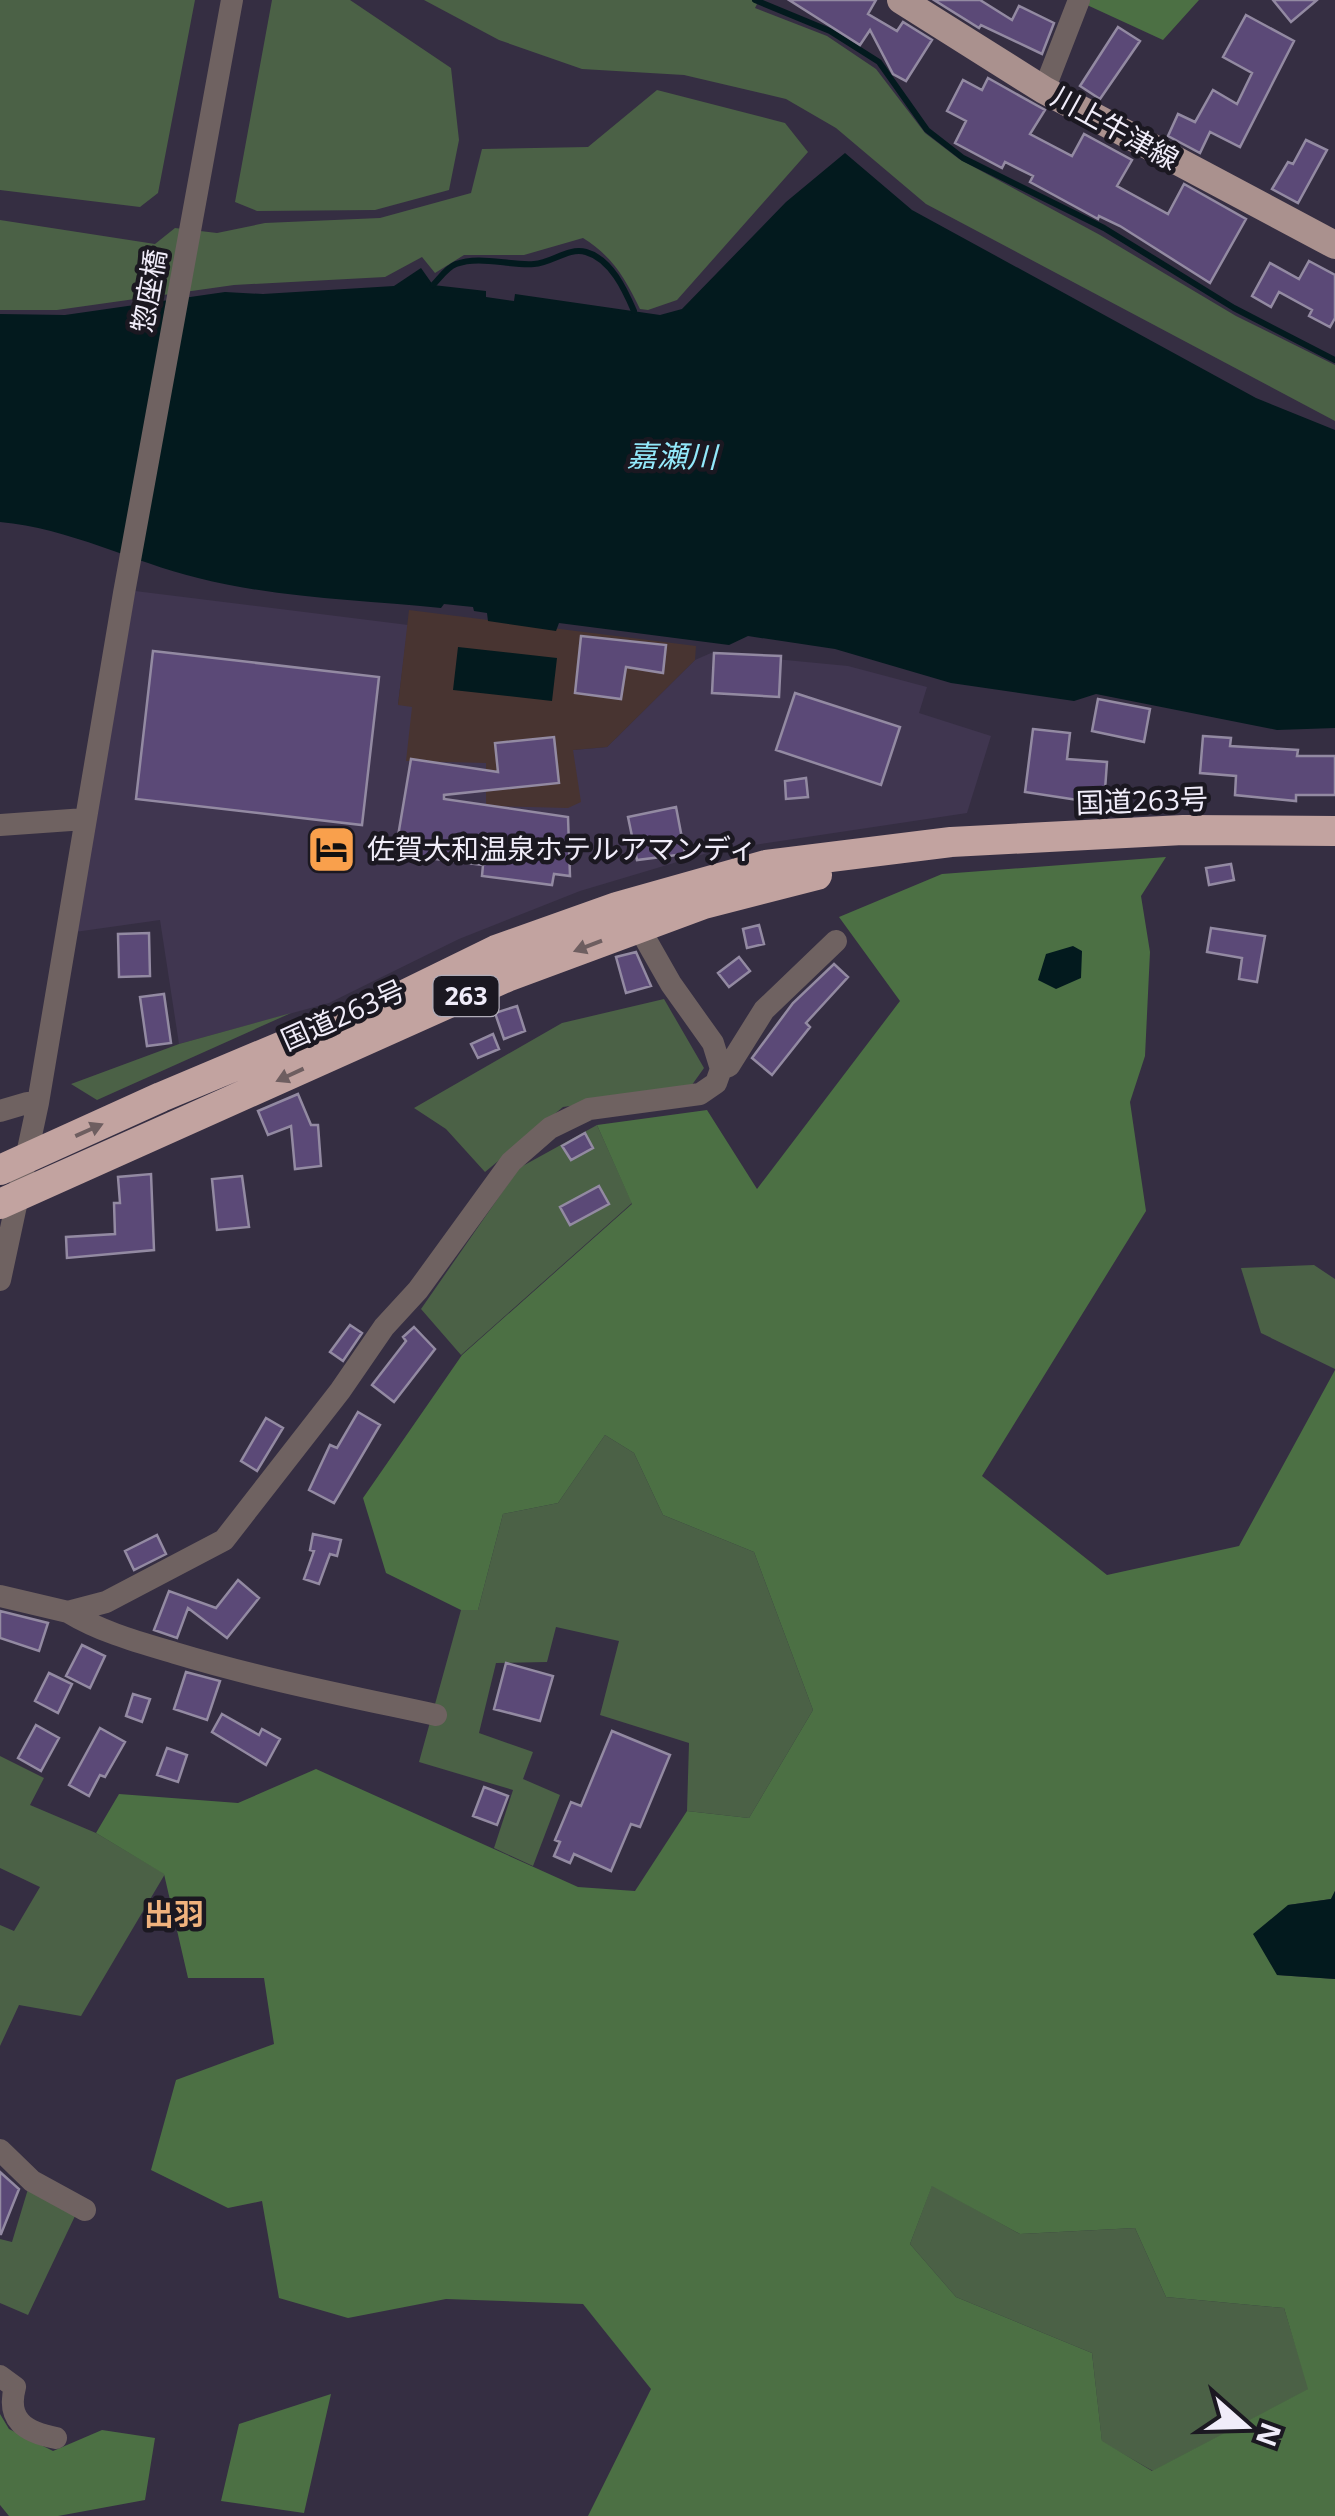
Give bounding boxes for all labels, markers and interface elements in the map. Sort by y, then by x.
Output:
street label: 川上牛津線 [1045,77,1186,178]
street label: 惣座橋 [122,246,174,335]
water label: 嘉瀬川 [627,434,720,477]
street label: 国道263号 [1075,779,1209,821]
hotel icon: 佐賀大和温泉ホテルアマンディ [306,823,358,875]
place label: 佐賀大和温泉ホテルアマンディ [367,829,757,867]
one-way arrow [573,938,603,954]
street label: 国道263号 [275,970,411,1058]
road number: 263 [434,976,498,1016]
one-way arrow [275,1066,304,1083]
one-way arrow [74,1122,104,1138]
district label: 出羽 [144,1893,204,1934]
north arrow [1195,2376,1295,2476]
text: N [1248,2418,1291,2452]

